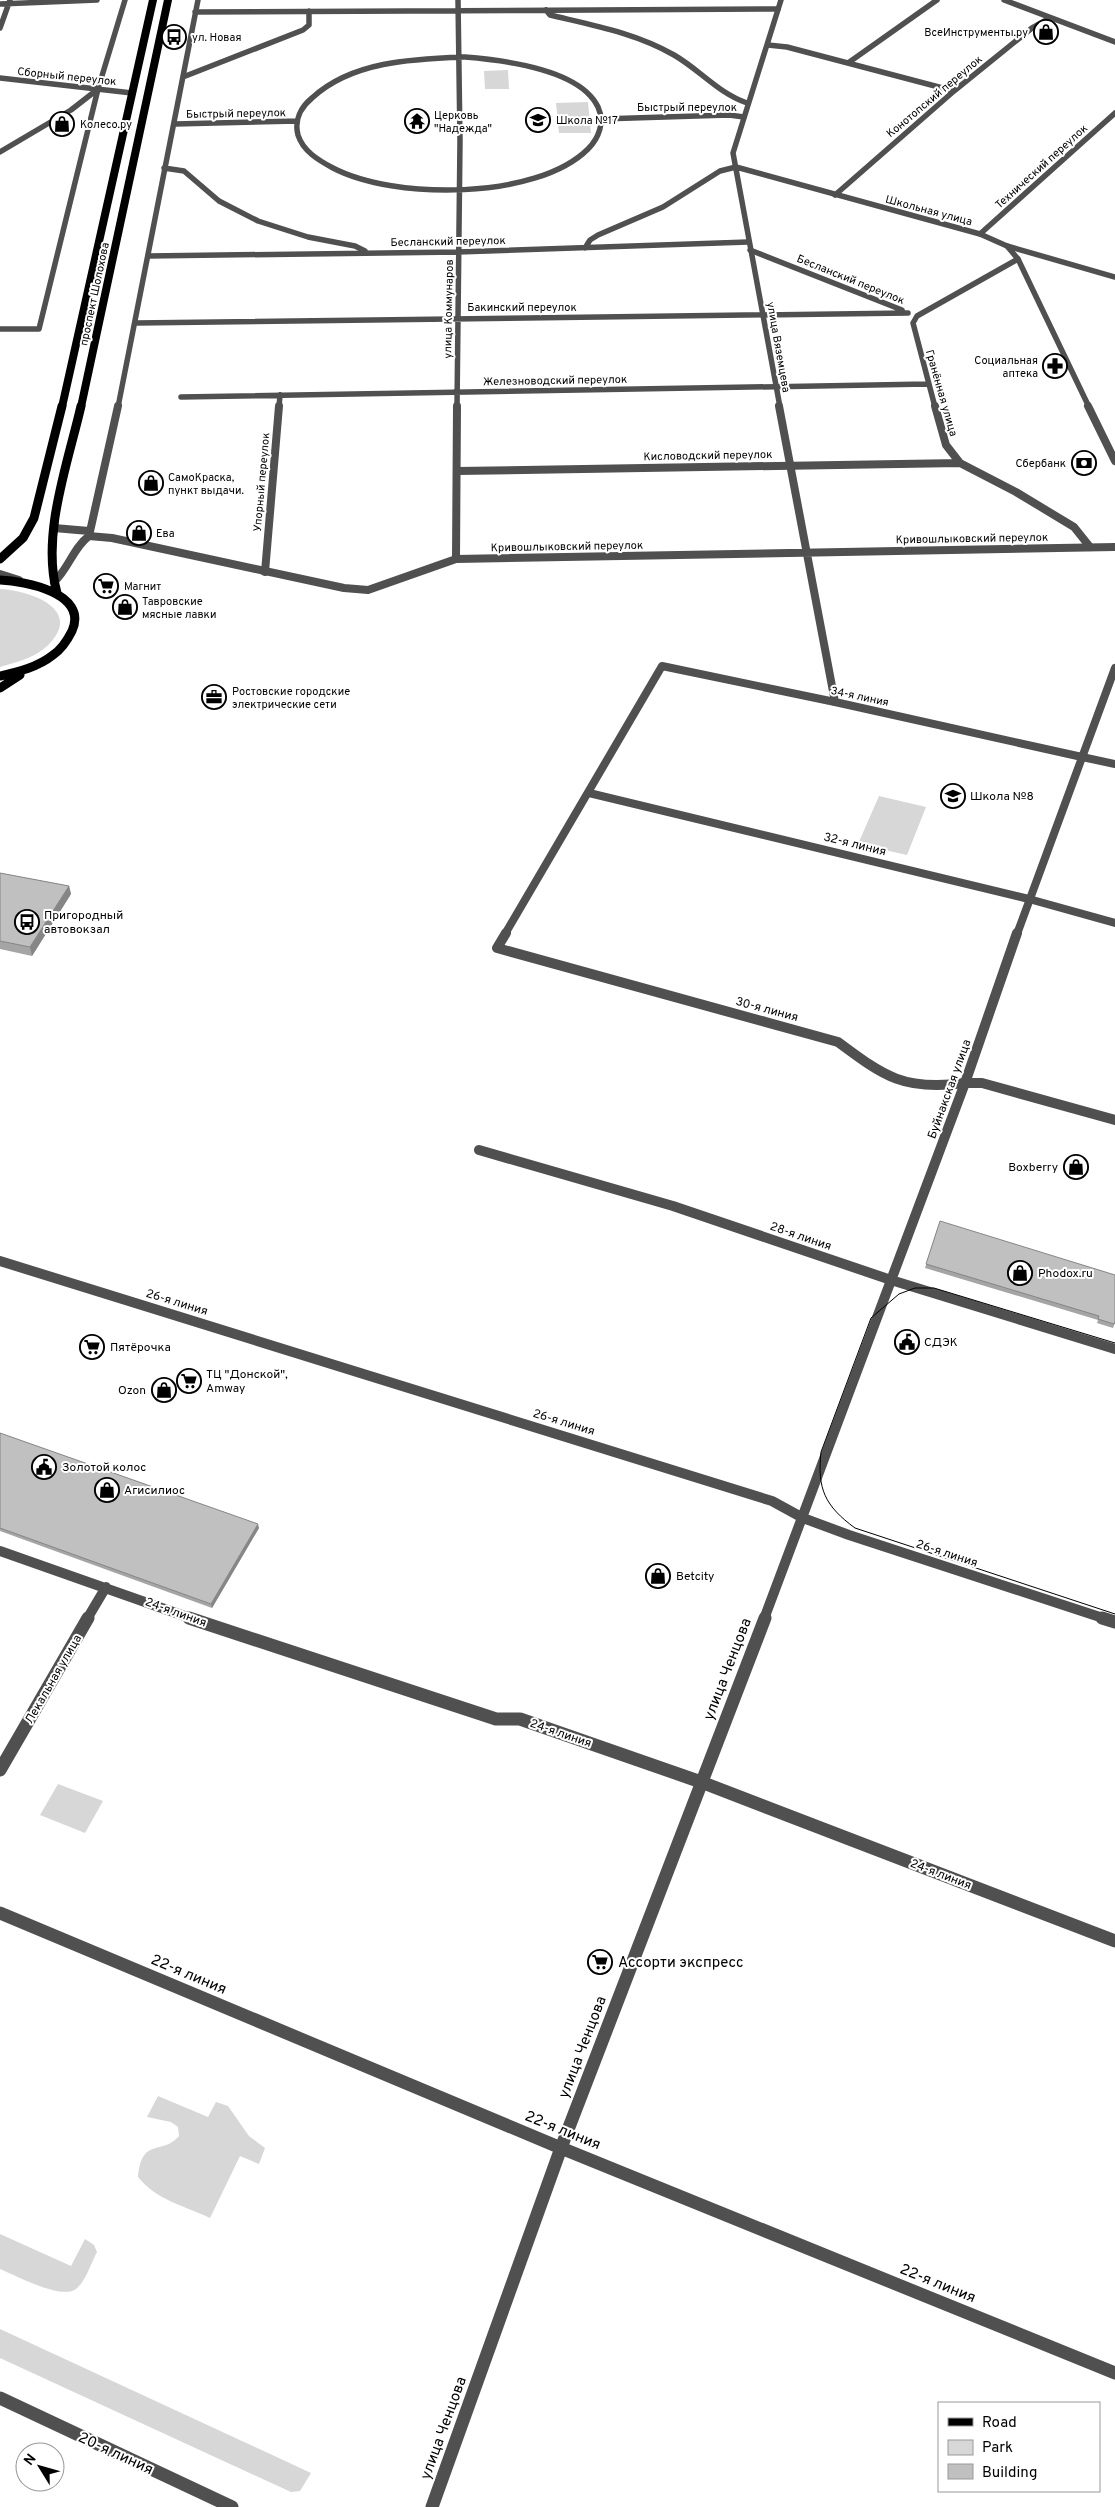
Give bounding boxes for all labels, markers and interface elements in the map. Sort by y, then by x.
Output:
shop icon: ВсеИнструменты.ру [1033,19,1059,45]
bus stop icon: ул. Новая [161,24,187,50]
place label: ВсеИнструменты.ру [924,26,1028,40]
place label: ул. Новая [192,31,242,45]
street label: Конотопский переулок [884,53,985,141]
street label: Сборный переулок [17,65,117,89]
street label: Быстрый переулок [637,101,737,115]
street label: Быстрый переулок [186,106,286,122]
school or university icon: Школа №17 [525,107,551,133]
temple icon: Церковь "Надежда" [404,108,430,134]
place label: Церковь "Надежда" [434,109,492,136]
shop icon: Колесо.ру [49,111,75,137]
place label: Школа №17 [556,114,618,128]
place label: Колесо.ру [80,118,132,132]
street label: Технический переулок [993,122,1091,212]
street label: Школьная улица [884,193,974,229]
street label: Бесланский переулок [390,234,506,250]
street label: проспект Шолохова [77,241,113,347]
street label: Бесланский переулок [795,252,907,308]
street label: улица Коммунаров [441,259,457,359]
street label: Бакинский переулок [467,301,577,315]
street label: улица Вяземцева [763,301,793,394]
street label: Гранённая улица [922,348,960,438]
pharmacy icon: Социальная аптека [1042,353,1068,379]
place label: Социальная аптека [974,354,1038,381]
street label: Железноводский переулок [483,373,627,389]
street label: Упорный переулок [251,432,273,532]
street label: Кисловодский переулок [643,448,773,464]
bank icon: Сбербанк [1071,450,1097,476]
place label: Сбербанк [1016,457,1066,471]
shop icon: СамоКраска, пункт выдачи. [138,470,164,496]
place label: СамоКраска, пункт выдачи. [168,471,244,498]
shop icon: Ева [126,520,152,546]
place label: Ева [156,527,175,541]
street label: Кривошлыковский переулок [896,531,1048,547]
street label: Кривошлыковский переулок [491,539,643,555]
supermarket icon: Магнит [93,573,119,599]
place label: Магнит [124,580,161,594]
shop icon: Тавровские мясные лавки [112,594,138,620]
place label: Тавровские мясные лавки [142,595,216,622]
office icon: Ростовские городские электрические сети [201,684,227,710]
street label: 34-я линия [830,684,890,710]
place label: Ростовские городские электрические сети [232,685,350,712]
school or university icon: Школа №8 [940,783,966,809]
place label: Школа №8 [970,789,1034,805]
street label: 32-я линия [822,829,888,860]
place label: Пригородный автовокзал [44,908,123,938]
bus stop icon: Пригородный автовокзал [14,909,40,935]
street label: 30-я линия [734,994,800,1026]
street label: Буйнакская улица [925,1037,975,1141]
shop icon: Boxberry [1063,1154,1089,1180]
place label: Boxberry [1008,1160,1058,1176]
street label: 28-я линия [768,1219,834,1255]
shop icon: Phodox.ru [1007,1260,1033,1286]
place label: Phodox.ru [1038,1266,1093,1282]
street label: 26-я линия [144,1286,210,1320]
public building icon: СДЭК [894,1329,920,1355]
supermarket icon: Пятёрочка [79,1334,105,1360]
place label: СДЭК [924,1335,958,1351]
place label: Пятёрочка [110,1340,171,1356]
place label: ТЦ "Донской", Amway [206,1367,288,1397]
supermarket icon: ТЦ "Донской", Amway [176,1368,202,1394]
shop icon: Ozon [151,1377,177,1403]
place label: Ozon [118,1383,146,1399]
street label: 26-я линия [531,1406,597,1440]
public building icon: Золотой колос [31,1454,57,1480]
place label: Золотой колос [62,1460,146,1476]
shop icon: Агисилиос [94,1477,120,1503]
place label: Агисилиос [124,1483,185,1499]
street label: 26-я линия [914,1536,980,1571]
shop icon: Betcity [645,1563,671,1589]
place label: Betcity [676,1569,714,1585]
street label: 24-я линия [143,1594,209,1631]
street label: улица Ченцова [700,1616,757,1723]
street label: Лекальная улица [22,1632,86,1727]
street label: 24-я линия [528,1716,594,1752]
street label: 24-я линия [908,1856,973,1894]
supermarket icon: Ассорти экспресс [587,1949,613,1975]
street label: 22-я линия [148,1951,229,2000]
place label: Ассорти экспресс [618,1954,744,1973]
street label: улица Ченцова [555,1994,612,2101]
street label: 22-я линия [522,2108,603,2155]
street label: 22-я линия [897,2261,978,2308]
street label: улица Ченцова [417,2374,472,2483]
legend [938,2402,1100,2492]
text: Road [982,2414,1017,2433]
street label: 20-я линия [75,2429,156,2480]
text: Park [982,2439,1013,2458]
north arrow [15,2442,65,2492]
text: N [21,2451,41,2469]
text: Building [982,2464,1037,2483]

